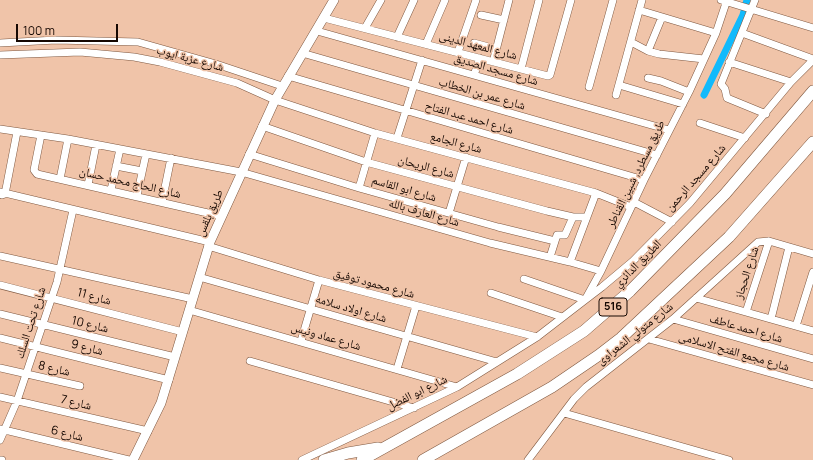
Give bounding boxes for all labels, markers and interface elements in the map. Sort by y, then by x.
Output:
scale bar [18,16,120,42]
text: 100 m [23,22,55,39]
street label: شارع المعهد الدينى [437,29,519,63]
street label: شارع عزبة ايوب [155,43,225,75]
street label: شارع مسجد الصديق [452,51,540,89]
street label: شارع عمر بن الخطاب [437,75,527,113]
street label: شارع احمد عبد الفتاح [423,98,515,138]
street label: طريق مسطرد, شبين القناطر [604,118,668,230]
street label: شارع الجامع [429,129,483,157]
street label: شارع مسجد الرحمن [663,141,729,215]
street label: شارع الريحان [396,153,456,181]
street label: شارع الحاج محمد حسان [78,164,182,202]
street label: شارع ابو القاسم [370,173,438,205]
street label: طريق بلقس [193,187,227,239]
street label: شارع العارف بالله [387,196,461,230]
street label: الطريق الدائري [611,237,665,291]
street label: شارع الحجاز [732,245,762,301]
street label: شارع محمود توفيق [332,266,416,302]
street label: شارع تحت السلك [13,285,49,361]
street label: شارع 11 [75,286,113,308]
street label: شارع اولاد سلامه [314,292,388,326]
road number: 516 [599,298,627,316]
street label: شارع متولي الشعراوى [594,300,676,368]
street label: شارع احمد عاطف [708,312,784,346]
street label: شارع 10 [70,314,110,336]
street label: شارع عماد ونيس [289,320,363,354]
street label: شارع مجمع الفتح الاسلامى [677,329,791,375]
street label: شارع 9 [69,337,105,359]
street label: شارع 8 [37,358,71,380]
street label: شارع ابو الفضل [384,372,450,414]
street label: شارع 7 [59,392,93,414]
street label: شارع 6 [49,423,85,445]

